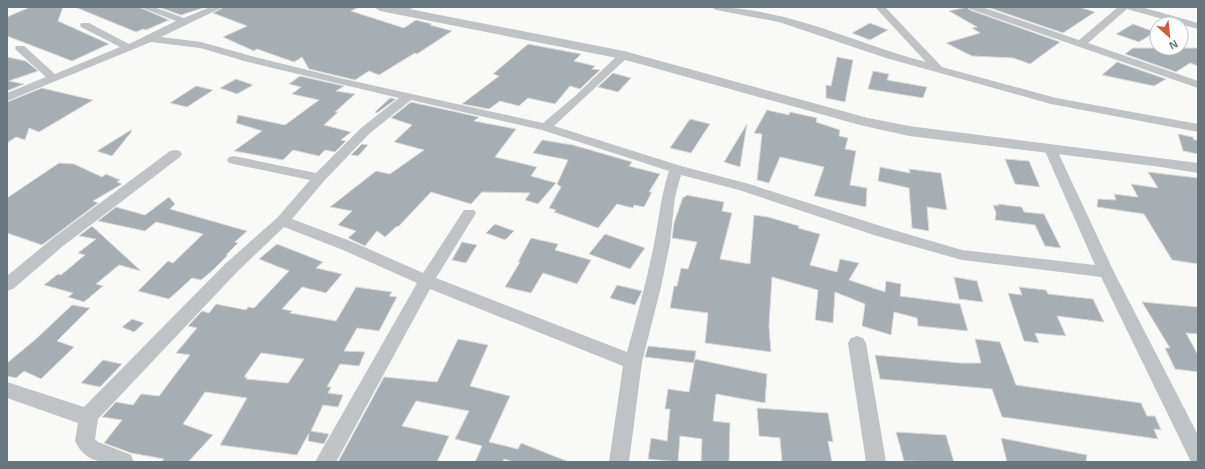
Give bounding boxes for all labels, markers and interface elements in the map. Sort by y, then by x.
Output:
north arrow [1149,16,1189,56]
text: N [1167,38,1180,52]

